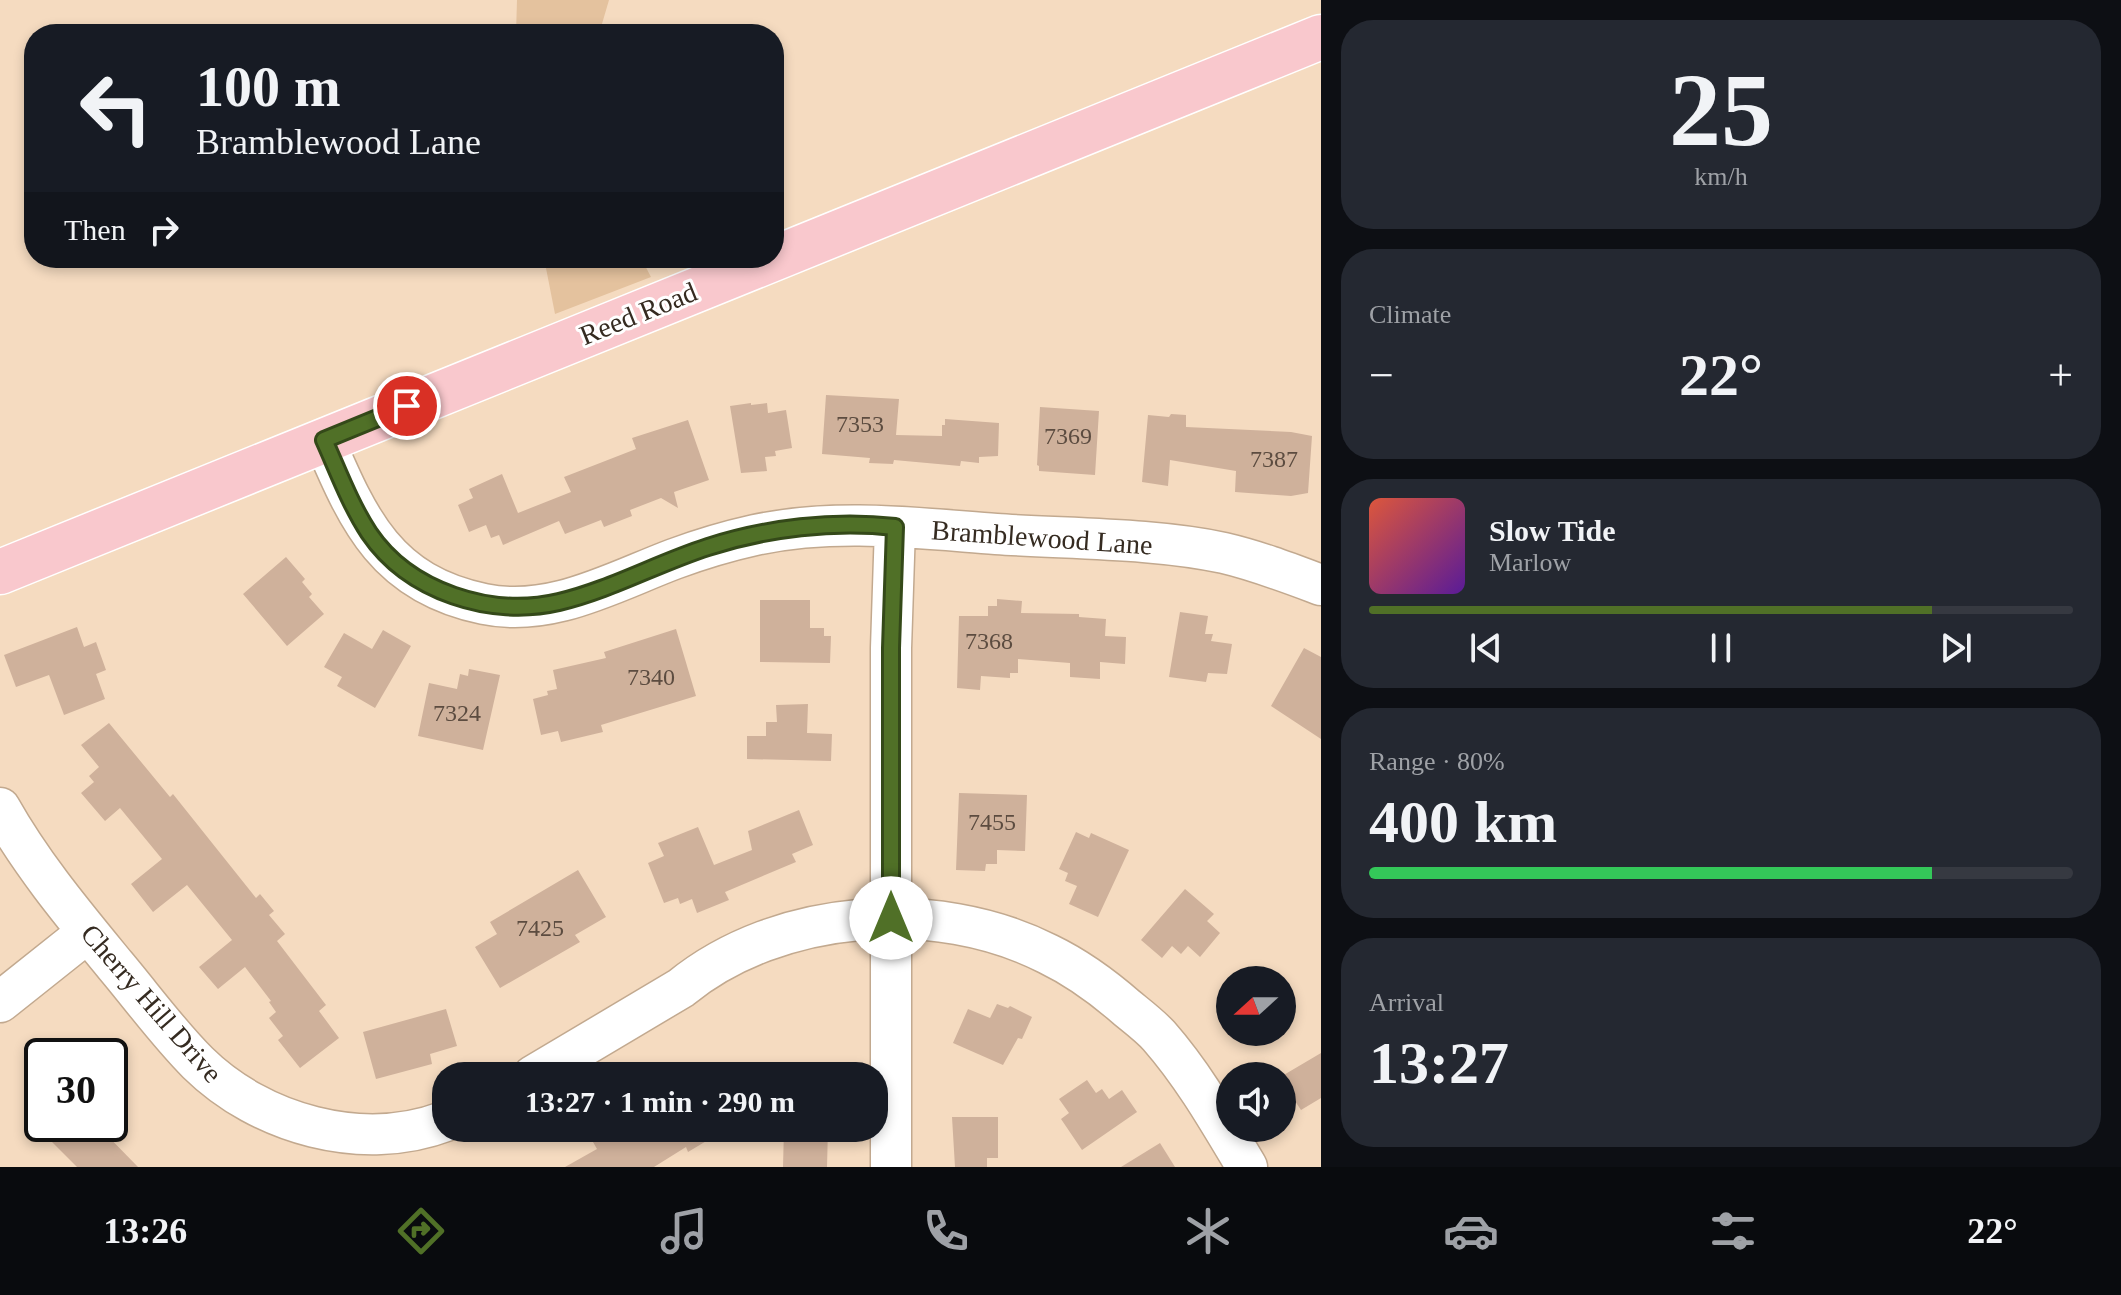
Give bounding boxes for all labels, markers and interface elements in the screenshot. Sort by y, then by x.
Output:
text: 25 [1669,52,1773,167]
icon: left [64,56,168,160]
text: 100 m [196,56,341,118]
text: Bramblewood Lane [196,122,481,162]
text: km/h [1694,162,1748,191]
icon: right [142,208,186,252]
text: Then [64,213,126,246]
street label: Reed Road [575,276,701,351]
text: Climate [1369,300,1451,329]
text: 22° [1679,342,1763,408]
text: − [1369,351,1394,400]
text: + [2048,351,2073,400]
pin [373,372,441,440]
icon: arrive [385,384,429,428]
house number: 7353 [836,411,884,437]
house number: 7369 [1044,423,1092,449]
house number: 7387 [1250,446,1298,472]
street label: Bramblewood Lane [930,514,1154,561]
text: Slow Tide [1489,514,1615,547]
text: Marlow [1489,548,1571,577]
icon: previous [1464,626,1508,670]
icon: pause [1699,626,1743,670]
icon: next [1934,626,1978,670]
house number: 7368 [965,628,1013,654]
house number: 7340 [627,664,675,690]
house number: 7324 [433,700,481,726]
text: Range · 80% [1369,747,1505,776]
text: 400 km [1369,789,1557,855]
house number: 7455 [968,809,1016,835]
position arrow [849,876,933,960]
house number: 7425 [516,915,564,941]
street label: Cherry Hill Drive [75,918,229,1089]
north arrow [1216,966,1296,1046]
map controls [1216,966,1296,1142]
text: Arrival [1369,988,1444,1017]
text: 13:27 [1369,1030,1509,1096]
speed limit sign: 30 [24,1038,128,1142]
button: sound [1216,1062,1296,1142]
text: 13:27 · 1 min · 290 m [525,1085,795,1118]
icon: directions [393,1203,449,1259]
icon: music [656,1203,712,1259]
icon: phone [918,1203,974,1259]
icon: climate [1180,1203,1236,1259]
icon: car [1443,1203,1499,1259]
icon: filters [1705,1203,1761,1259]
text: 13:26 [103,1211,187,1251]
text: 22° [1967,1211,2018,1251]

